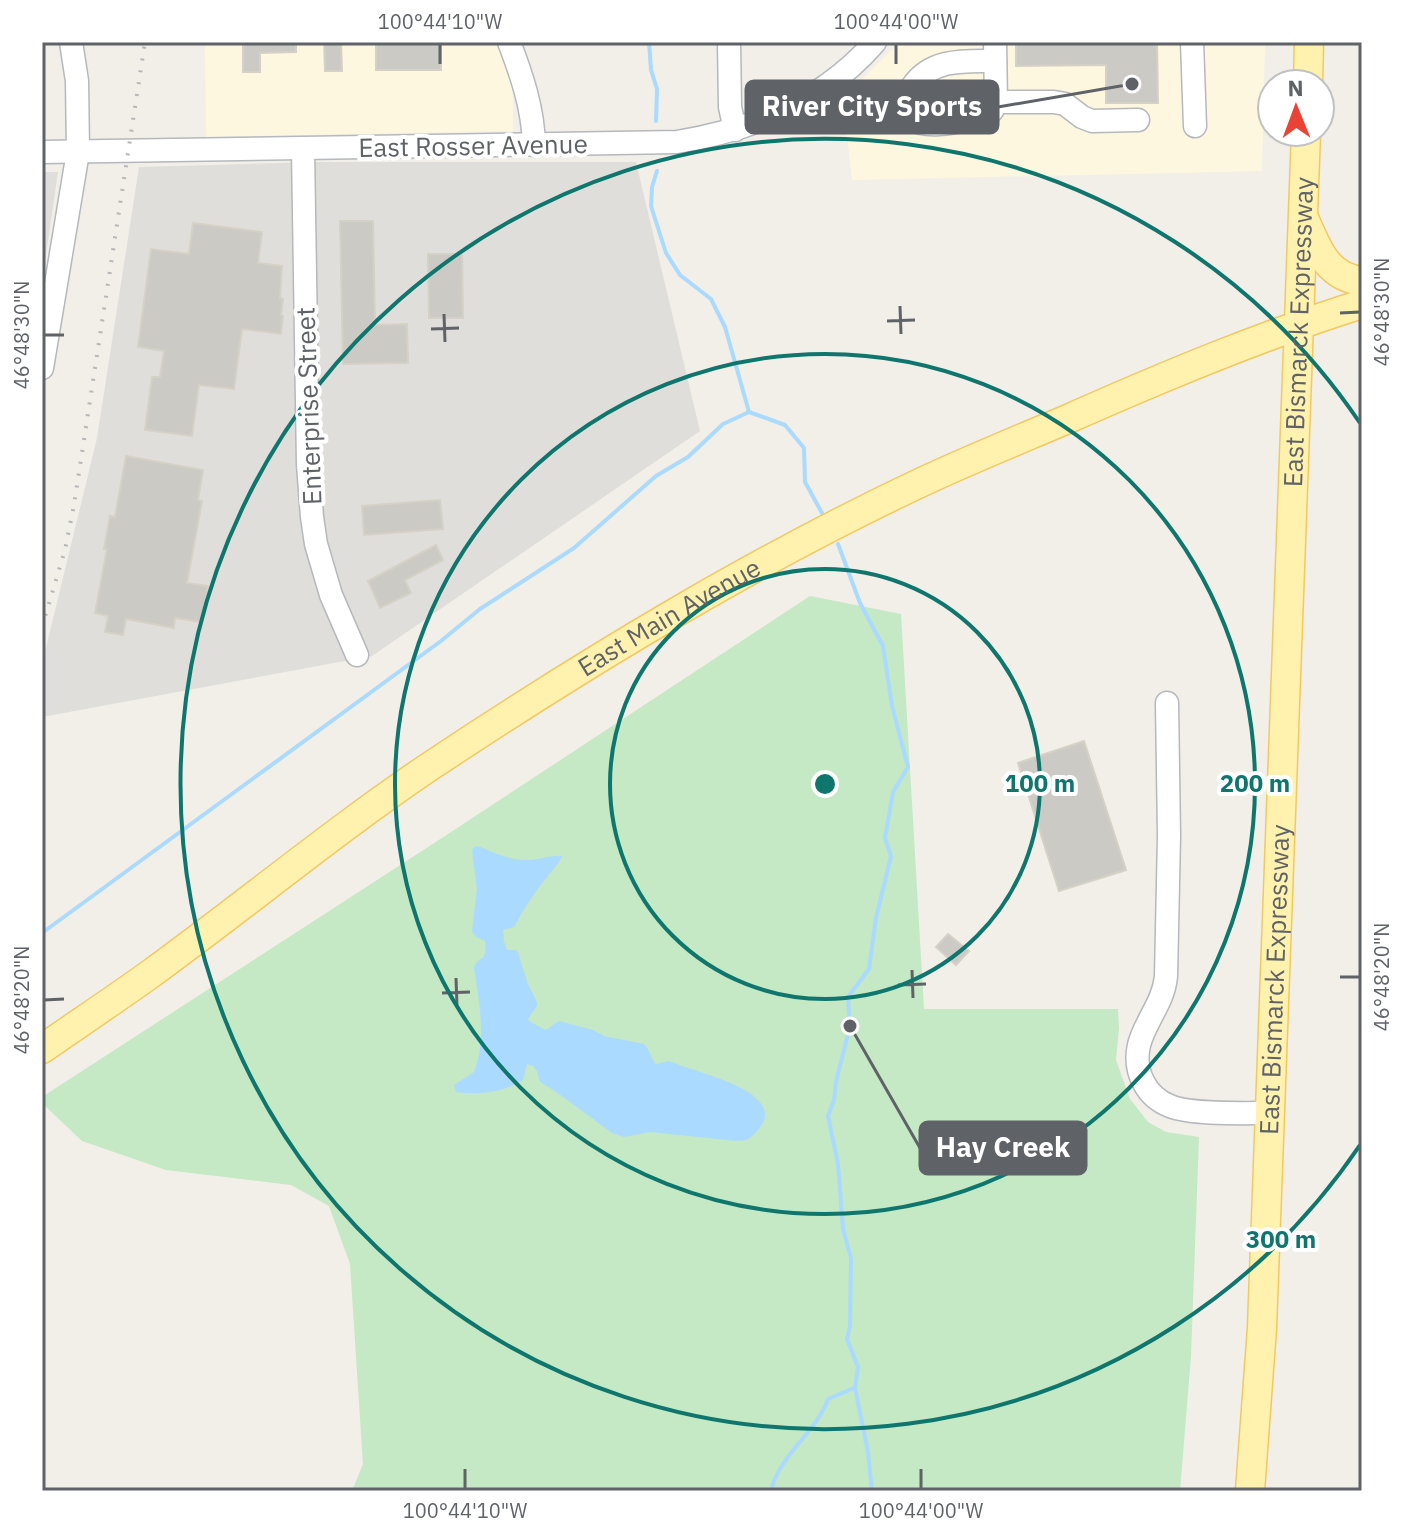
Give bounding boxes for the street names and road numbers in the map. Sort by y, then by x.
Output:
street label: East Rosser Avenue [358,126,588,164]
street label: East Bismarck Expressway [1275,176,1320,488]
street label: Enterprise Street [288,306,328,506]
street label: East Main Avenue [571,550,766,683]
street label: East Bismarck Expressway [1251,824,1297,1135]

